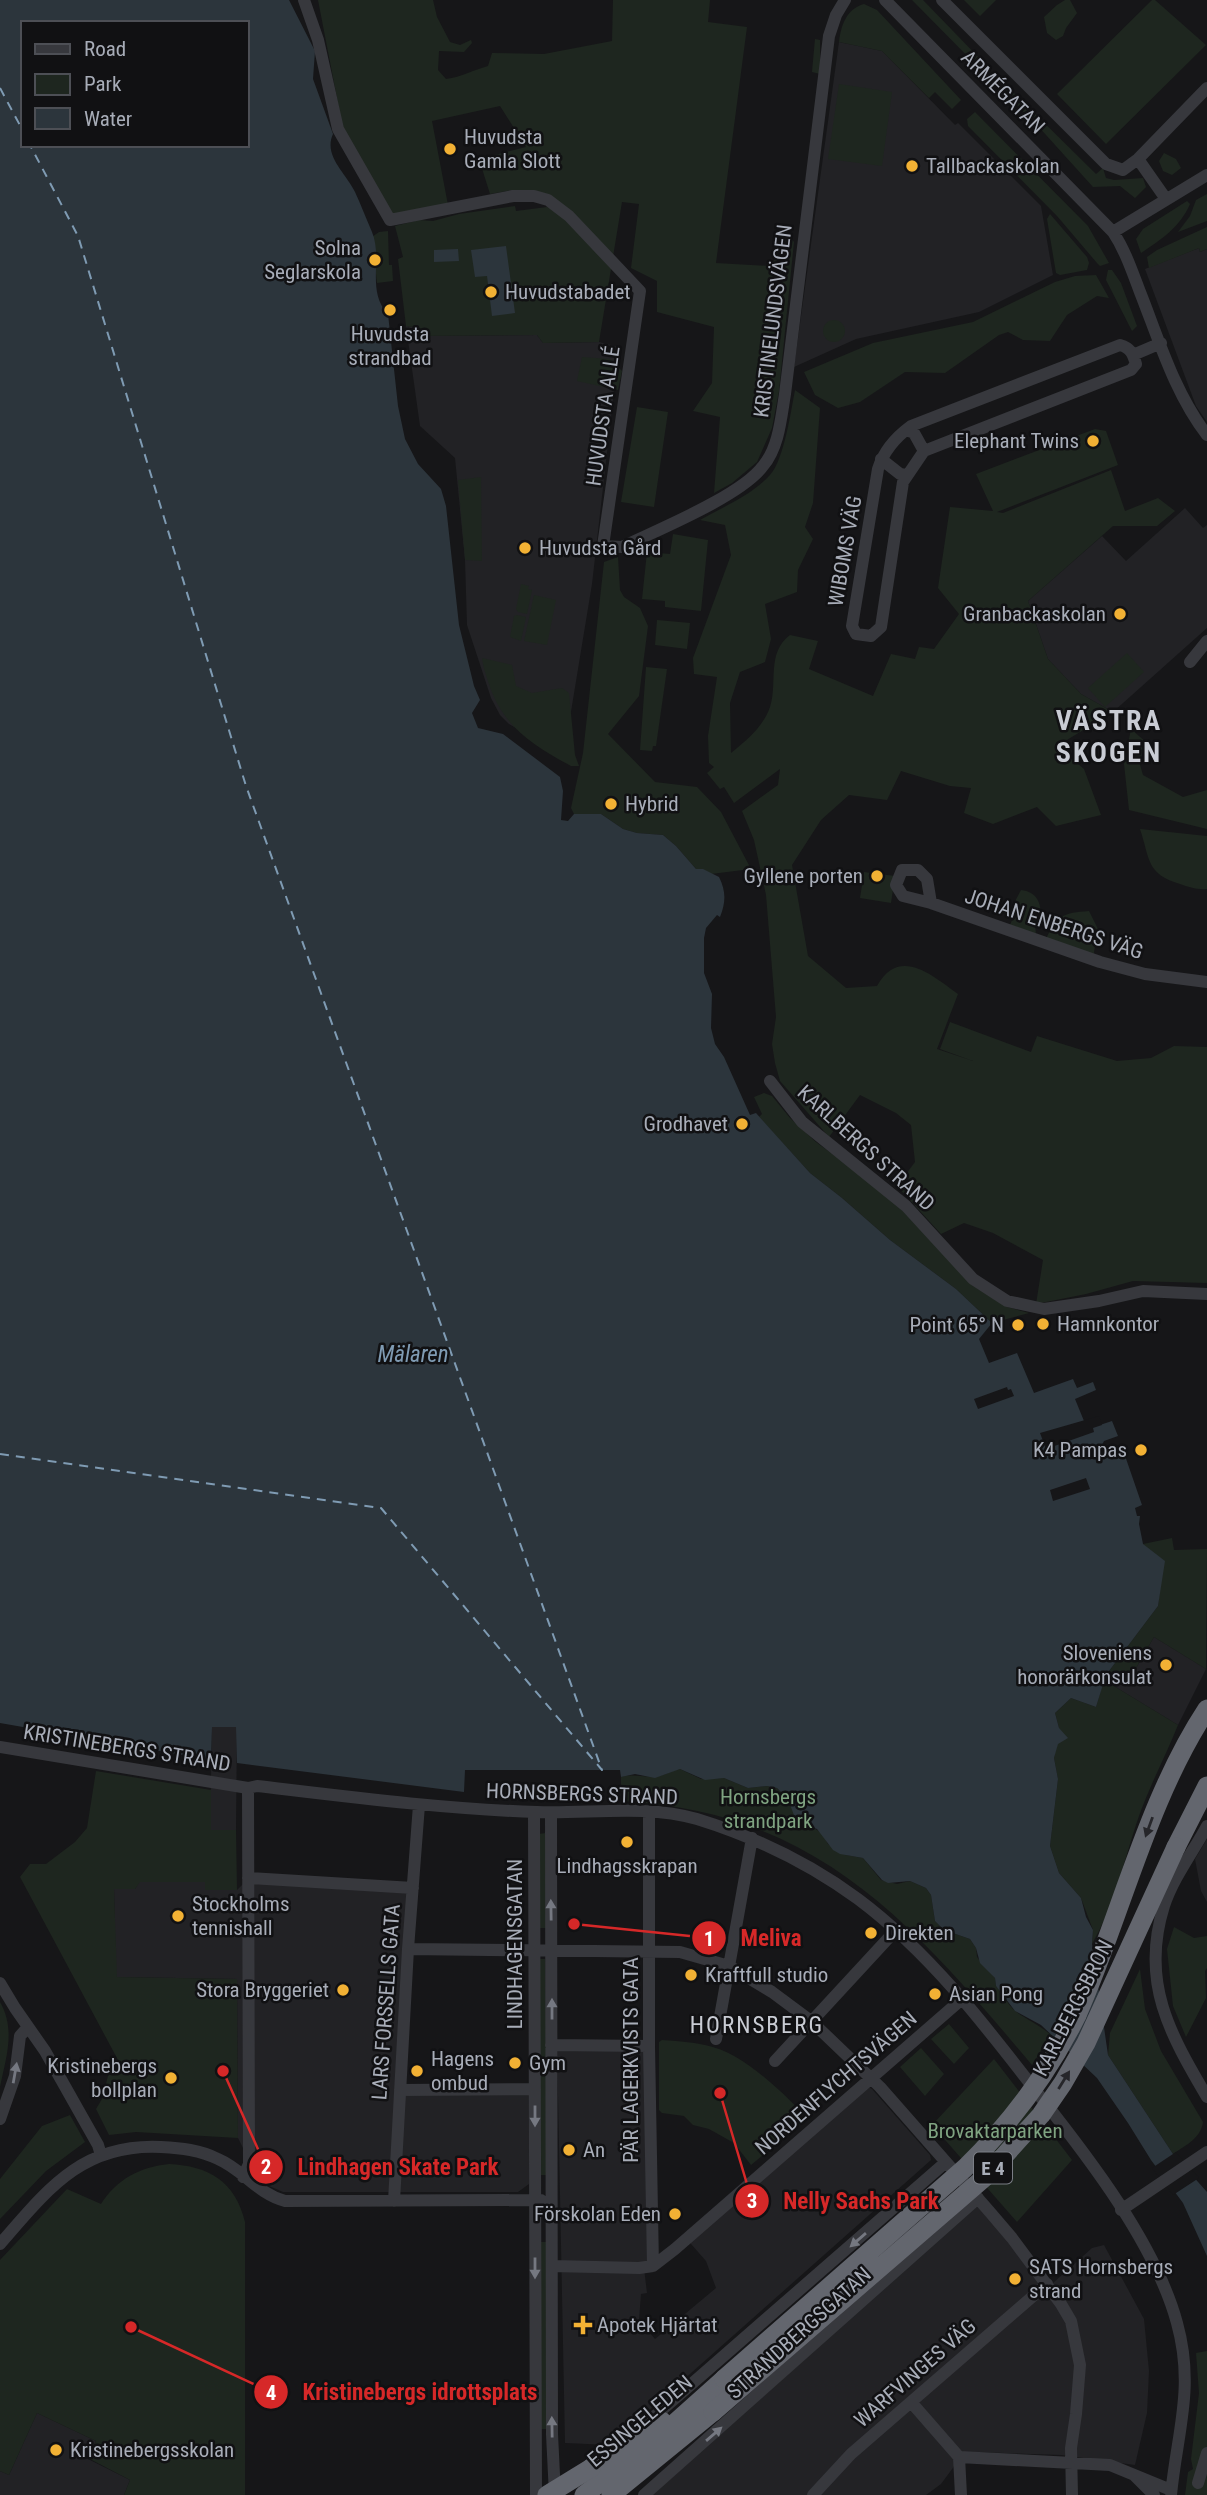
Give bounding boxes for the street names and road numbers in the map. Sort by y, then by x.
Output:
street label: ARMÉGATAN [956,45,1050,139]
street label: KRISTINELUNDSVÄGEN [749,223,797,419]
street label: HUVUDSTA ALLÉ [581,345,625,487]
street label: WIBOMS VÄG [823,494,867,608]
street label: JOHAN ENBERGS VÄG [962,884,1146,964]
street label: KARLBERGS STRAND [793,1080,939,1216]
street label: KRISTINEBERGS STRAND [22,1720,232,1776]
street label: HORNSBERGS STRAND [486,1779,678,1809]
street label: LINDHAGENSGATAN [503,1859,527,2029]
street label: LARS FORSSELLS GATA [367,1903,405,2101]
street label: KARLBERGSBRON [1028,1936,1118,2080]
street label: PÄR LAGERKVISTS GATA [619,1957,643,2163]
street label: NORDENFLYCHTSVÄGEN [750,2006,922,2160]
road number: E 4 [974,2152,1012,2184]
street label: STRANDBERGSGATAN [722,2262,876,2404]
street label: WARFVINGES VÄG [849,2314,981,2432]
street label: ESSINGELEDEN [583,2370,697,2472]

